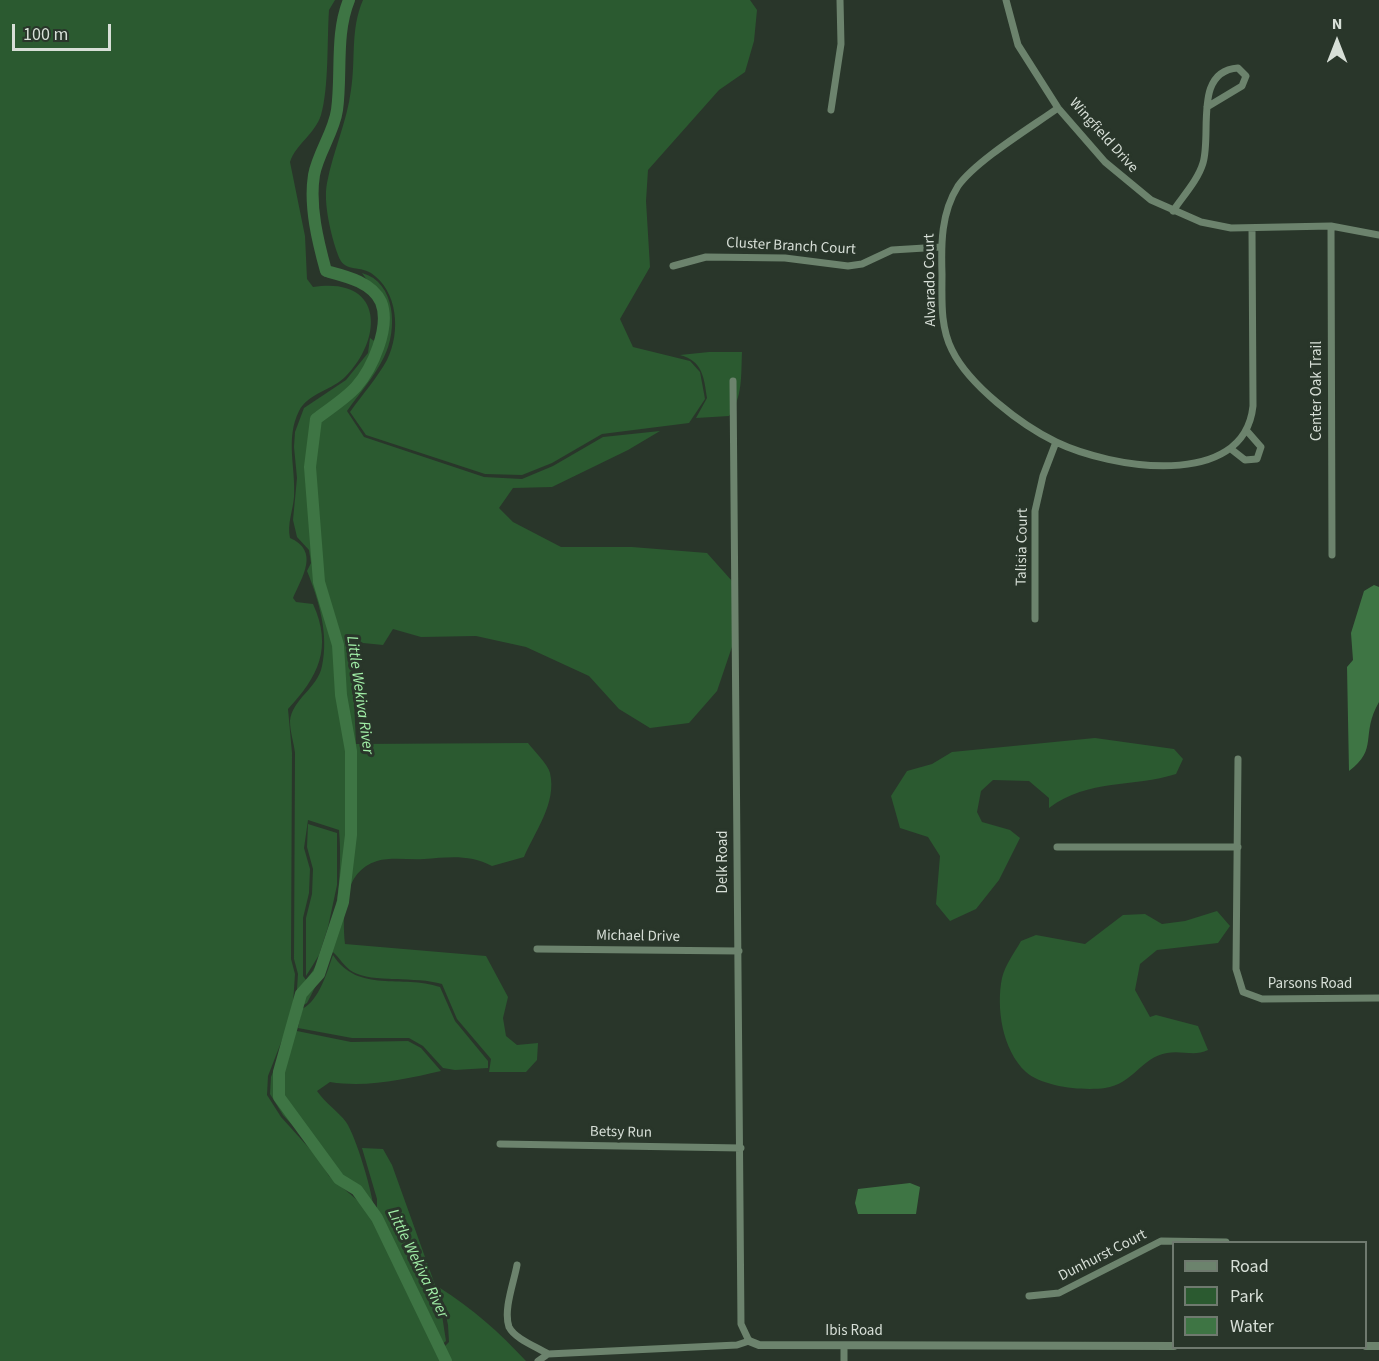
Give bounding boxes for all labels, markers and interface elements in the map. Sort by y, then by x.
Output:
scale bar [15,12,114,50]
north arrow [1307,12,1367,72]
text: N [1332,13,1342,35]
text: 100 m [23,22,68,47]
street label: Wingfield Drive [1065,95,1141,177]
street label: Alvarado Court [921,233,941,327]
street label: Cluster Branch Court [726,235,856,259]
street label: Center Oak Trail [1309,341,1327,441]
street label: Talisia Court [1013,508,1033,586]
water label: Little Wekiva River [341,635,377,755]
street label: Delk Road [715,830,733,894]
street label: Michael Drive [596,927,680,947]
street label: Parsons Road [1268,976,1352,994]
street label: Betsy Run [590,1123,652,1143]
water label: Little Wekiva River [382,1206,452,1322]
street label: Dunhurst Court [1056,1226,1150,1286]
legend [1172,1241,1367,1349]
text: Road [1230,1254,1269,1279]
text: Park [1230,1284,1264,1309]
text: Water [1230,1314,1274,1339]
street label: Ibis Road [825,1323,883,1341]

